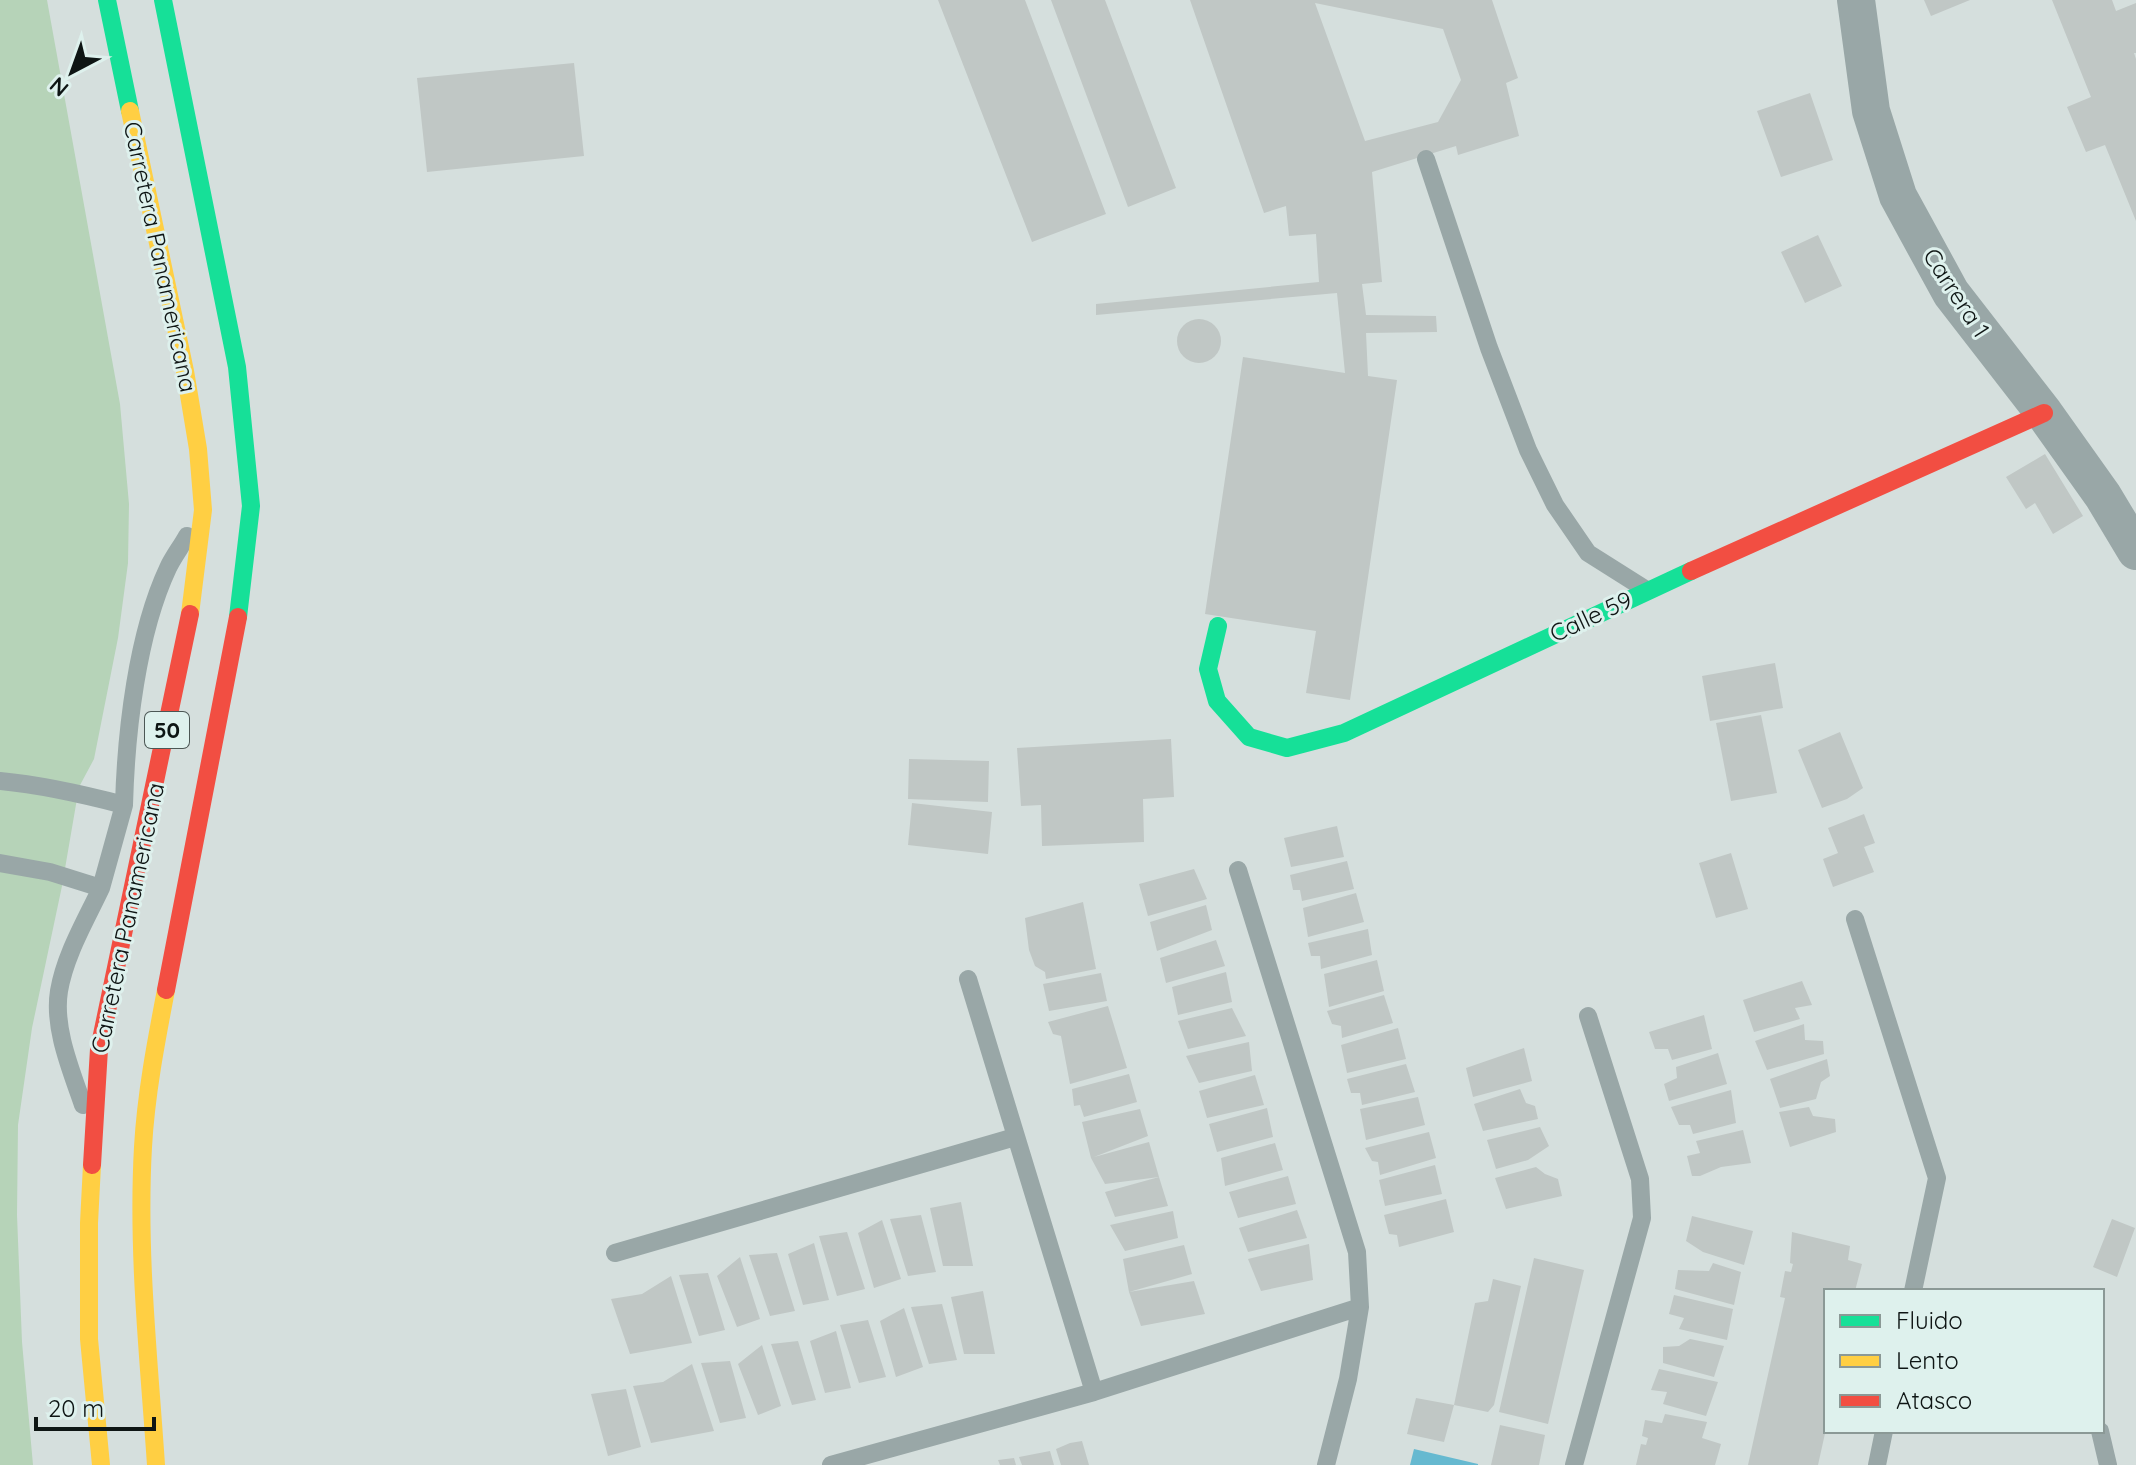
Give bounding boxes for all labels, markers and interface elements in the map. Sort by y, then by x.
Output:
north arrow [32,32,112,112]
text: N [44,71,74,103]
street label: Carretera Panamericana [118,119,204,395]
street label: Carrera 1 [1917,242,1997,343]
street label: Calle 59 [1545,584,1637,648]
road number: 50 [145,712,189,748]
street label: Carretera Panamericana [84,780,170,1056]
legend [1824,1289,2104,1433]
text: Fluido [1896,1305,1963,1335]
text: Lento [1896,1345,1959,1375]
scale bar [36,1381,154,1431]
text: Atasco [1896,1385,1972,1415]
text: 20 m [48,1393,104,1423]

